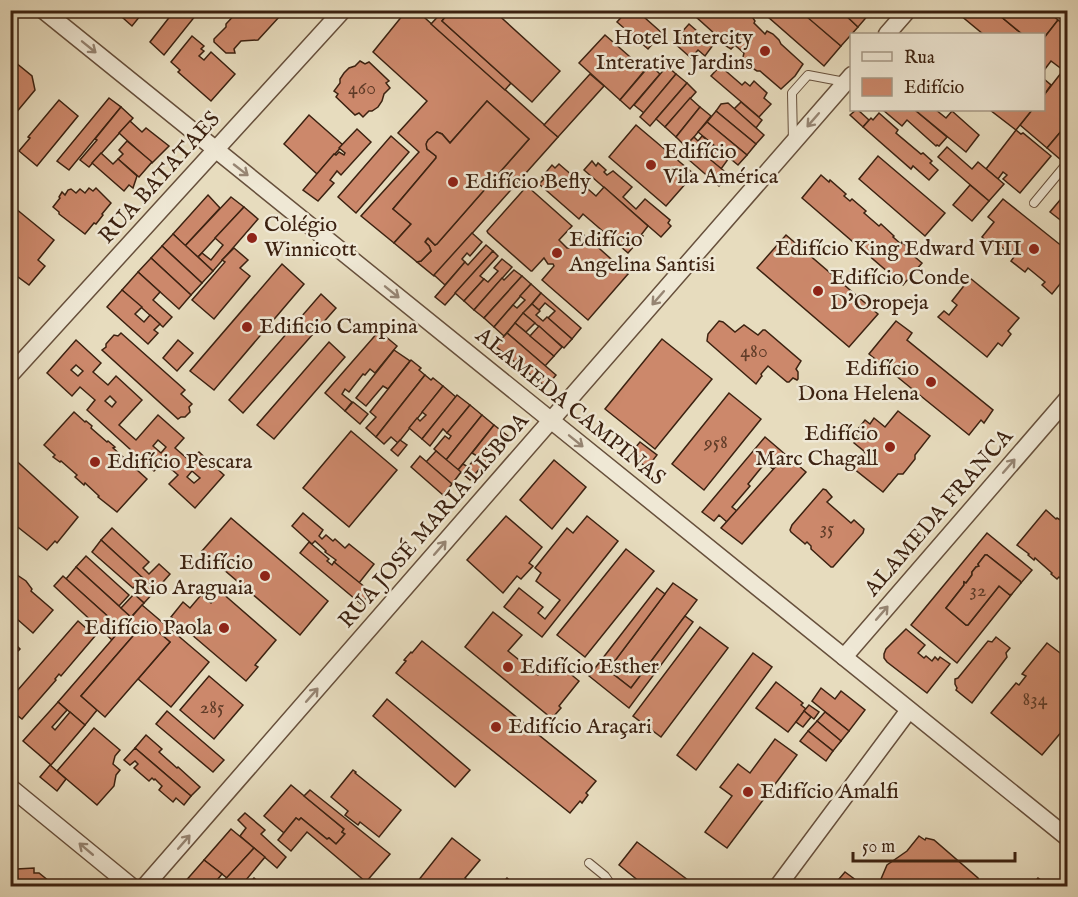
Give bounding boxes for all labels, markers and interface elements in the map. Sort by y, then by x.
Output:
place label: Hotel Intercity Interative Jardins [596,24,753,77]
legend [850,33,1045,111]
one-way arrow [81,41,97,54]
marker: Hotel Intercity Interative Jardins [758,44,772,58]
text: Rua [904,47,935,70]
house number: 460 [348,76,376,101]
text: Edifício [904,77,965,100]
street label: RUA BATATAES [93,106,227,250]
one-way arrow [806,112,820,127]
place label: Edifício Vila América [662,138,779,191]
marker: Edifício Vila América [644,158,658,172]
one-way arrow [233,163,249,176]
place label: Edifício Befly [465,168,591,196]
marker: Edifício Befly [446,175,460,189]
place label: Colégio Winnicott [264,211,357,264]
place label: Edifício Angelina Santisi [568,226,715,279]
marker: Colégio Winnicott [245,231,259,245]
place label: Edifício King Edward VIII [775,235,1022,263]
marker: Edifício King Edward VIII [1027,242,1041,256]
marker: Edifício Angelina Santisi [550,246,564,260]
place label: Edifício Conde D'Oropeja [830,264,970,317]
marker: Edifício Conde D'Oropeja [811,284,825,298]
one-way arrow [384,286,400,299]
one-way arrow [651,291,665,306]
place label: Edificio Campina [259,313,418,341]
marker: Edificio Campina [240,320,254,334]
street label: ALAMEDA CAMPINAS [469,321,671,492]
house number: 480 [740,339,768,364]
place label: Edifício Dona Helena [798,355,919,408]
marker: Edifício Dona Helena [924,375,938,389]
street label: RUA JOSÉ MARIA LISBOA [333,407,536,634]
place label: Edifício Marc Chagall [755,420,878,473]
street label: ALAMEDA FRANCA [858,423,1020,603]
house number: 958 [703,430,728,455]
one-way arrow [568,435,584,448]
marker: Edifício Marc Chagall [883,440,897,454]
place label: Edifício Pescara [107,448,253,476]
marker: Edifício Pescara [88,455,102,469]
one-way arrow [1003,458,1016,474]
house number: 35 [820,516,834,541]
one-way arrow [433,541,447,556]
place label: Edifício Rio Araguaia [133,549,253,602]
marker: Edifício Rio Araguaia [258,569,272,583]
house number: 32 [970,578,986,603]
one-way arrow [875,606,889,621]
place label: Edifício Paola [84,614,212,642]
marker: Edifício Paola [217,621,231,635]
place label: Edifício Esther [520,653,659,681]
marker: Edifício Esther [501,660,515,674]
house number: 834 [1022,687,1048,712]
one-way arrow [305,688,319,703]
house number: 285 [200,695,224,720]
place label: Edifício Araçari [508,713,652,741]
marker: Edifício Araçari [489,720,503,734]
place label: Edifício Amalfi [760,778,899,806]
marker: Edifício Amalfi [741,785,755,799]
scale bar [853,825,1015,863]
one-way arrow [177,835,191,850]
text: 50 m [862,836,895,859]
one-way arrow [78,843,94,856]

